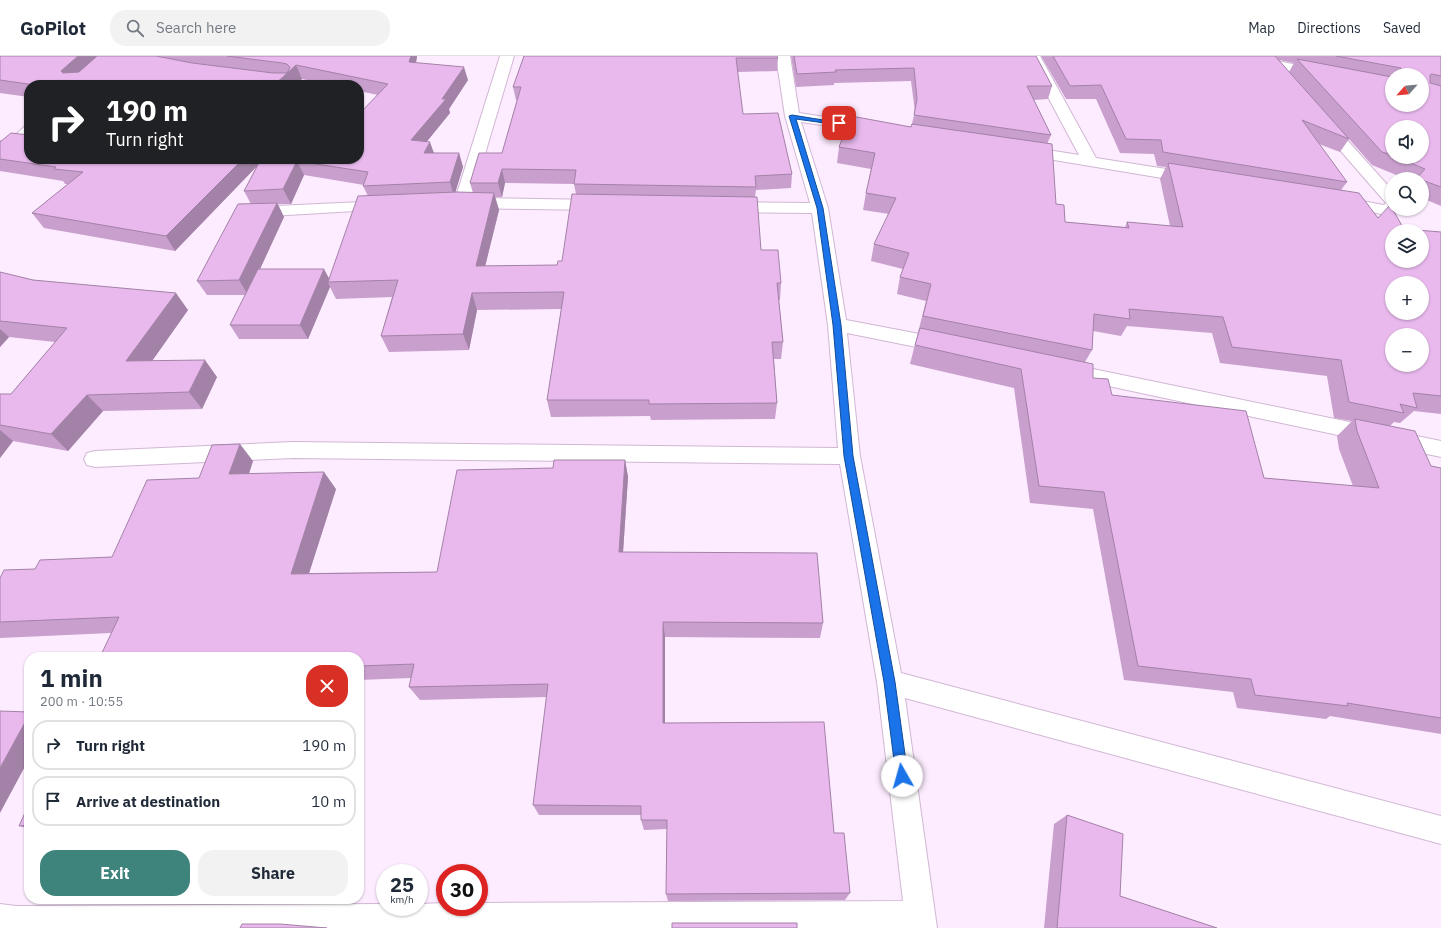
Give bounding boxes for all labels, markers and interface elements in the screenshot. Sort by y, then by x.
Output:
search box [110,10,390,46]
text: GoPilot [20,16,86,40]
icon: search [124,17,146,39]
text: Search here [156,18,236,37]
text: Map [1248,19,1275,37]
text: Directions [1297,19,1361,37]
text: Saved [1383,19,1421,37]
north arrow [1385,68,1429,112]
map controls [1385,68,1429,372]
text: 190 m [106,92,188,129]
icon: right [40,96,92,148]
pin [822,106,856,140]
icon: arrive [828,112,850,134]
button: sound [1385,120,1429,164]
text: Turn right [106,128,184,151]
button: search [1385,172,1429,216]
button: layers [1385,224,1429,268]
button: + [1385,276,1429,320]
button: − [1385,328,1429,372]
text: 1 min [40,662,103,694]
button: close [306,665,348,707]
text: 200 m · 10:55 [40,693,123,710]
icon: right [42,734,64,756]
text: Turn right [76,736,145,755]
text: 190 m [302,736,346,755]
position arrow [881,755,923,797]
icon: arrive [42,790,64,812]
text: Arrive at destination [76,792,220,811]
text: 10 m [311,792,346,811]
button: Exit [40,850,190,896]
button: Share [198,850,348,896]
speed limit sign: 30 [436,864,488,916]
text: 25 [390,871,414,898]
text: km/h [390,893,414,906]

